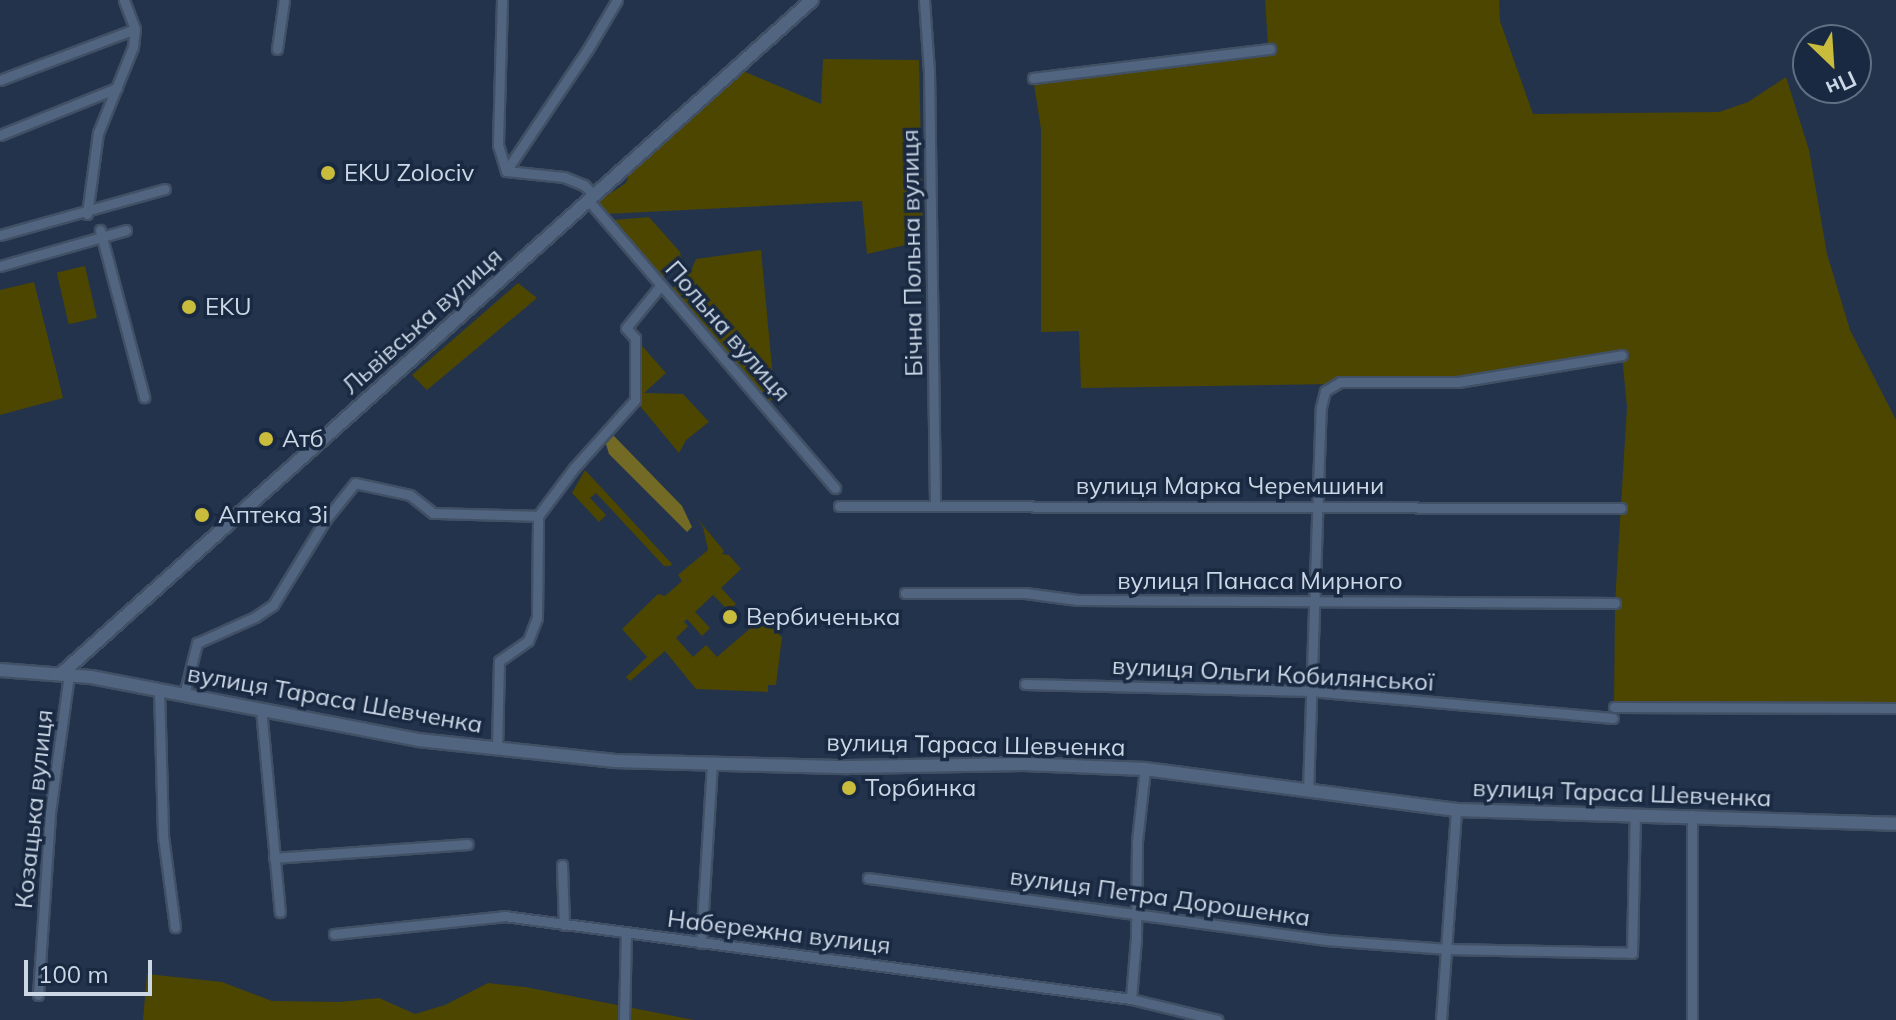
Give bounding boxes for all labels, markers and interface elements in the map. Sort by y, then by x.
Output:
north arrow [1792,24,1872,104]
text: Пн [1822,65,1861,103]
street label: Бічна Польна вулиця [895,129,929,377]
place label: EKU Zolociv [344,159,474,187]
marker: EKU Zolociv [319,164,337,182]
street label: Львівська вулиця [336,242,508,400]
street label: Польна вулиця [659,255,797,407]
place label: EKU [205,293,252,321]
marker: EKU [180,298,198,316]
place label: Атб [282,425,324,453]
marker: Атб [257,430,275,448]
street label: вулиця Марка Черемшини [1076,472,1384,500]
place label: Аптека 3і [218,501,328,529]
marker: Аптека 3і [193,506,211,524]
street label: вулиця Панаса Мирного [1117,567,1403,595]
place label: Вербиченька [746,603,900,631]
marker: Вербиченька [721,608,739,626]
street label: вулиця Ольги Кобилянської [1111,651,1435,697]
street label: вулиця Тараса Шевченка [185,659,485,739]
street label: Козацька вулиця [9,708,59,910]
street label: вулиця Тараса Шевченка [826,728,1126,762]
street label: вулиця Тараса Шевченка [1472,773,1772,813]
place label: Торбинка [865,774,976,802]
marker: Торбинка [840,779,858,797]
street label: вулиця Петра Дорошенка [1008,862,1312,932]
street label: Набережна вулиця [666,904,892,960]
scale bar [28,944,156,994]
text: 100 m [38,959,109,989]

